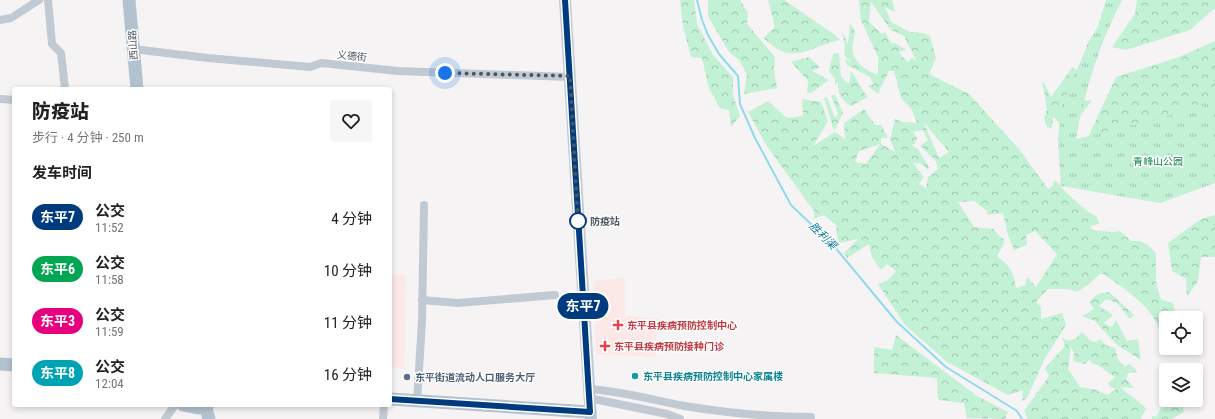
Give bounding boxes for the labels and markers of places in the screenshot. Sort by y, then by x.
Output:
marker: 防疫站 [569,212,587,230]
place label: 防疫站 [590,216,620,227]
marker: 东平县疾病预防控制中心 [612,319,624,331]
place label: 东平县疾病预防控制中心 [627,319,737,331]
marker: 东平县疾病预防接种门诊 [599,340,611,352]
place label: 东平县疾病预防接种门诊 [614,341,725,352]
place label: 东平县疾病预防控制中心家属楼 [643,370,783,382]
marker: 东平县疾病预防控制中心家属楼 [630,371,640,381]
marker: 东平街道流动人口服务大厅 [402,372,412,382]
place label: 东平街道流动人口服务大厅 [415,372,535,383]

